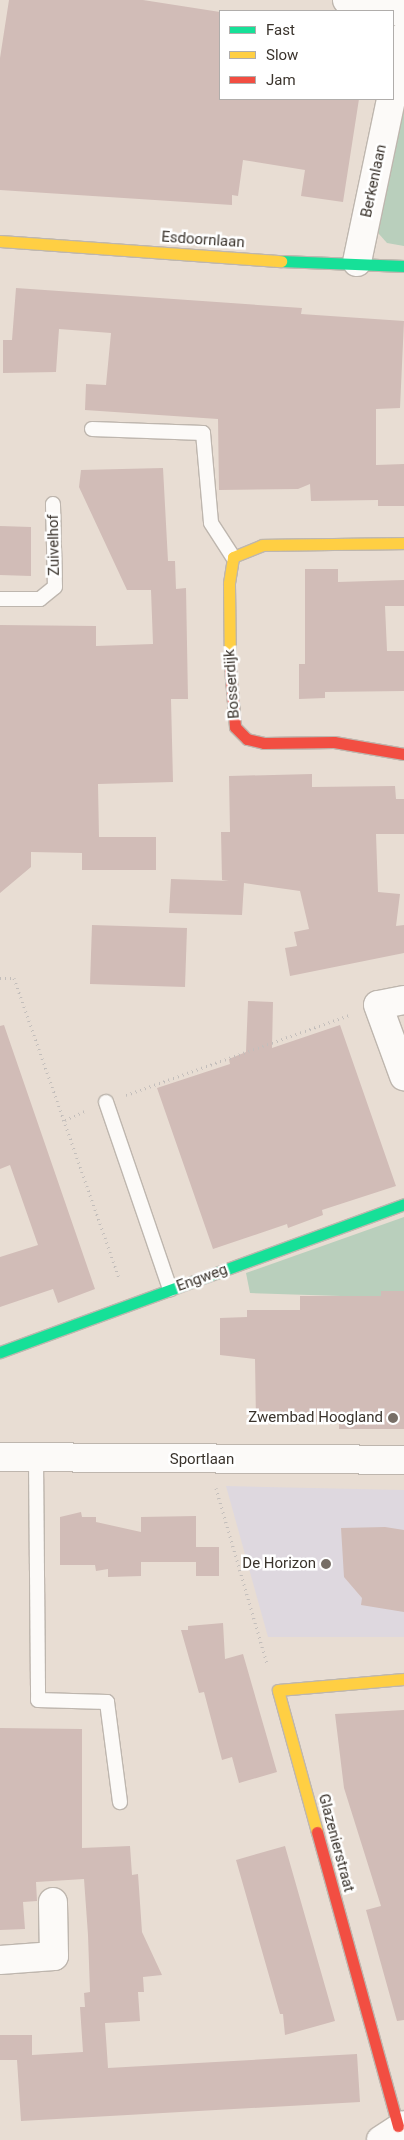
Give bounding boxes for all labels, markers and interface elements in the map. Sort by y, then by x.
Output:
legend [219,10,394,100]
text: Fast [266,21,295,39]
text: Slow [266,46,298,64]
text: Jam [266,71,296,89]
street label: Berkenlaan [357,143,391,219]
street label: Esdoornlaan [161,228,245,252]
street label: Zuivelhof [44,514,64,576]
street label: Bosserdijk [221,649,243,719]
street label: Engweg [174,1260,230,1296]
place label: Zwembad Hoogland [248,1409,383,1427]
marker: Zwembad Hoogland [387,1412,399,1424]
street label: Sportlaan [170,1451,234,1469]
place label: De Horizon [242,1555,316,1573]
marker: De Horizon [320,1558,332,1570]
street label: Glazenierstraat [314,1792,358,1894]

